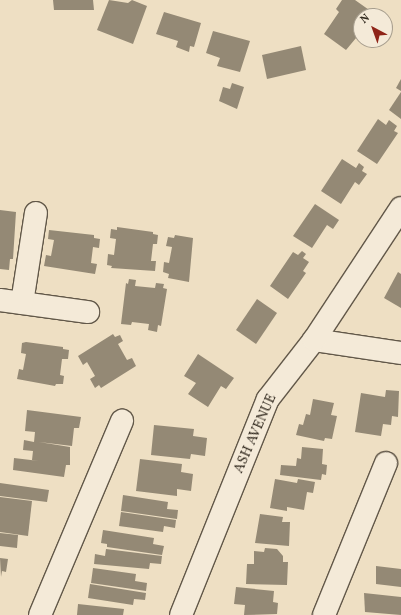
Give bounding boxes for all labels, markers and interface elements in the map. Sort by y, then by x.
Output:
north arrow [353,8,393,48]
text: N [358,11,373,28]
street label: ASH AVENUE [231,392,281,476]

